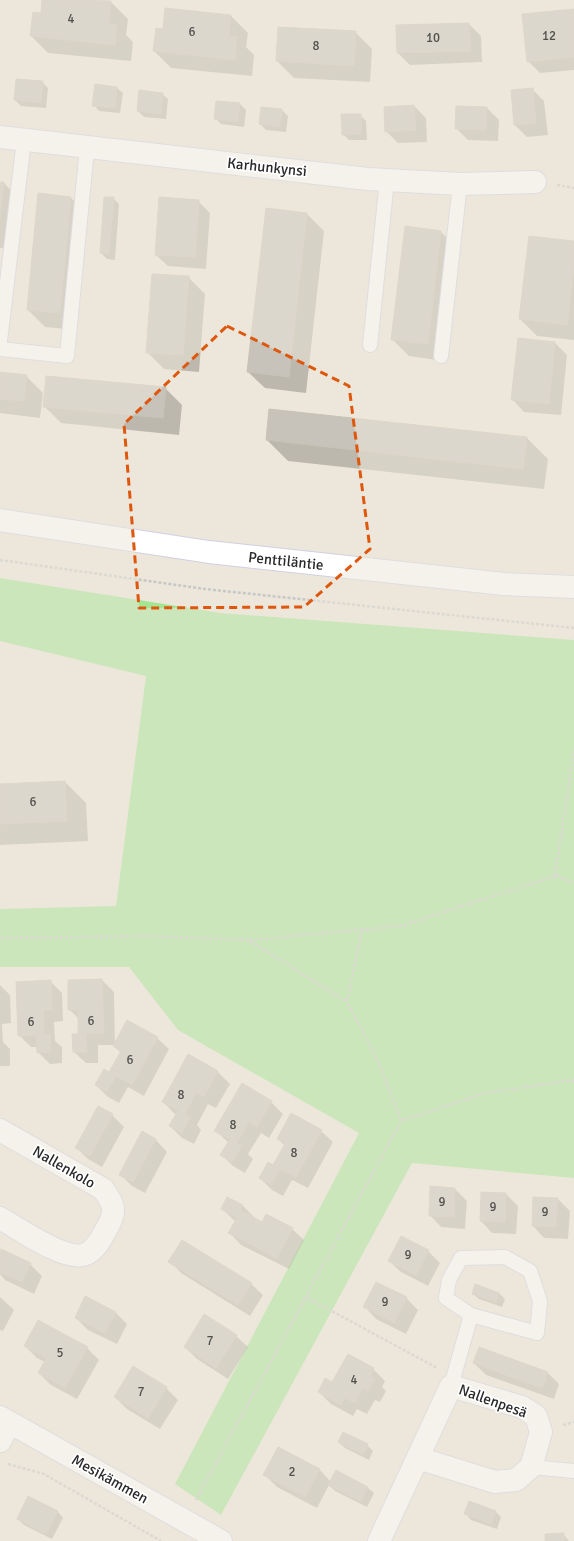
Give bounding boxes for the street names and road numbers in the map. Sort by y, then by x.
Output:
street label: Karhunkynsi [226,154,308,180]
street label: Penttiläntie [247,548,325,574]
street label: Nallenkolo [30,1142,99,1192]
street label: Nallenpesä [456,1380,530,1422]
street label: Mesikämmen [68,1451,152,1507]

